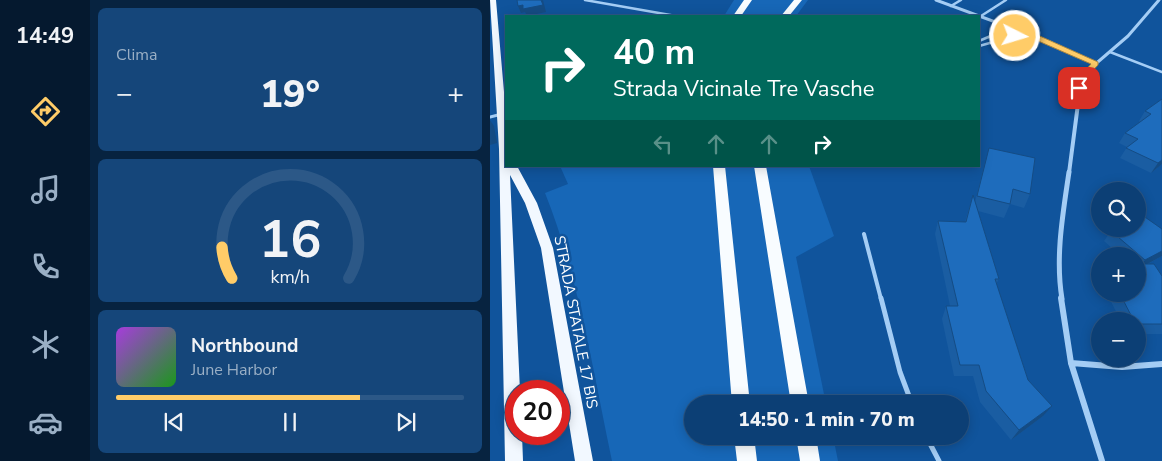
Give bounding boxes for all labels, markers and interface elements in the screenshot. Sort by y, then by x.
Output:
position arrow [988,9,1040,61]
text: 14:49 [16,21,74,51]
text: 40 m [613,29,695,76]
icon: right [530,35,595,100]
text: Clima [116,44,157,66]
pin [1058,67,1100,109]
text: 19° [260,69,320,120]
text: Strada Vicinale Tre Vasche [613,74,874,104]
icon: arrive [1065,74,1093,102]
text: − [116,75,133,113]
text: + [447,75,464,113]
icon: directions [28,94,63,129]
icon: left [649,130,677,158]
icon: ahead [702,130,730,158]
icon: ahead [755,130,783,158]
icon: right [808,130,836,158]
icon: music [28,172,63,207]
map controls [1091,182,1146,367]
button: search [1091,182,1146,237]
text: 16 [259,204,321,275]
street label: STRADA STATALE 17 BIS [549,234,603,410]
button: + [1091,247,1146,302]
icon: phone [28,249,63,284]
text: km/h [270,265,310,289]
button: − [1091,312,1146,367]
icon: climate [28,327,63,362]
text: Northbound [191,333,298,359]
text: June Harbor [191,359,277,381]
speed limit sign: 20 [505,380,570,445]
icon: car [28,405,63,440]
text: 14:50 · 1 min · 70 m [738,407,915,433]
icon: previous [160,408,188,436]
icon: pause [276,408,304,436]
icon: next [392,408,420,436]

